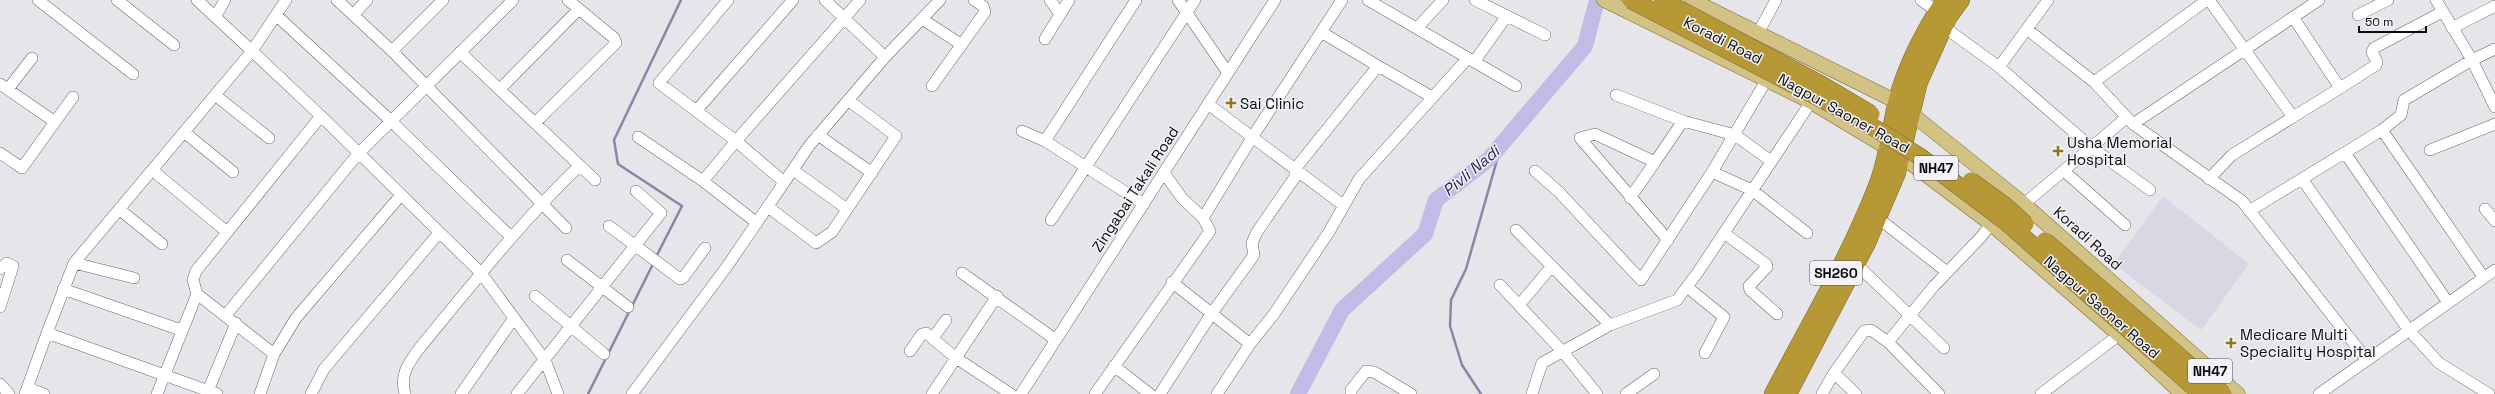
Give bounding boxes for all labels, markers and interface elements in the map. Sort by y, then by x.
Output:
scale bar [2359,8,2426,34]
street label: Koradi Road [1680,12,1766,68]
text: 50 m [2365,14,2393,30]
street label: Nagpur Saoner Road [1775,69,1913,157]
place label: Sai Clinic [1240,94,1304,113]
marker: Sai Clinic [1225,97,1237,109]
street label: Zingabai Takali Road [1087,123,1183,255]
place label: Usha Memorial Hospital [2067,133,2172,169]
water label: Pivli Nadi [1438,140,1505,201]
marker: Usha Memorial Hospital [2052,145,2064,157]
road number: NH47 [1914,156,1958,180]
street label: Koradi Road [2050,202,2126,274]
street label: Nagpur Saoner Road [2040,251,2164,363]
road number: SH260 [1810,261,1862,285]
place label: Medicare Multi Speciality Hospital [2240,325,2376,361]
marker: Medicare Multi Speciality Hospital [2225,337,2237,349]
road number: NH47 [2188,359,2232,383]

